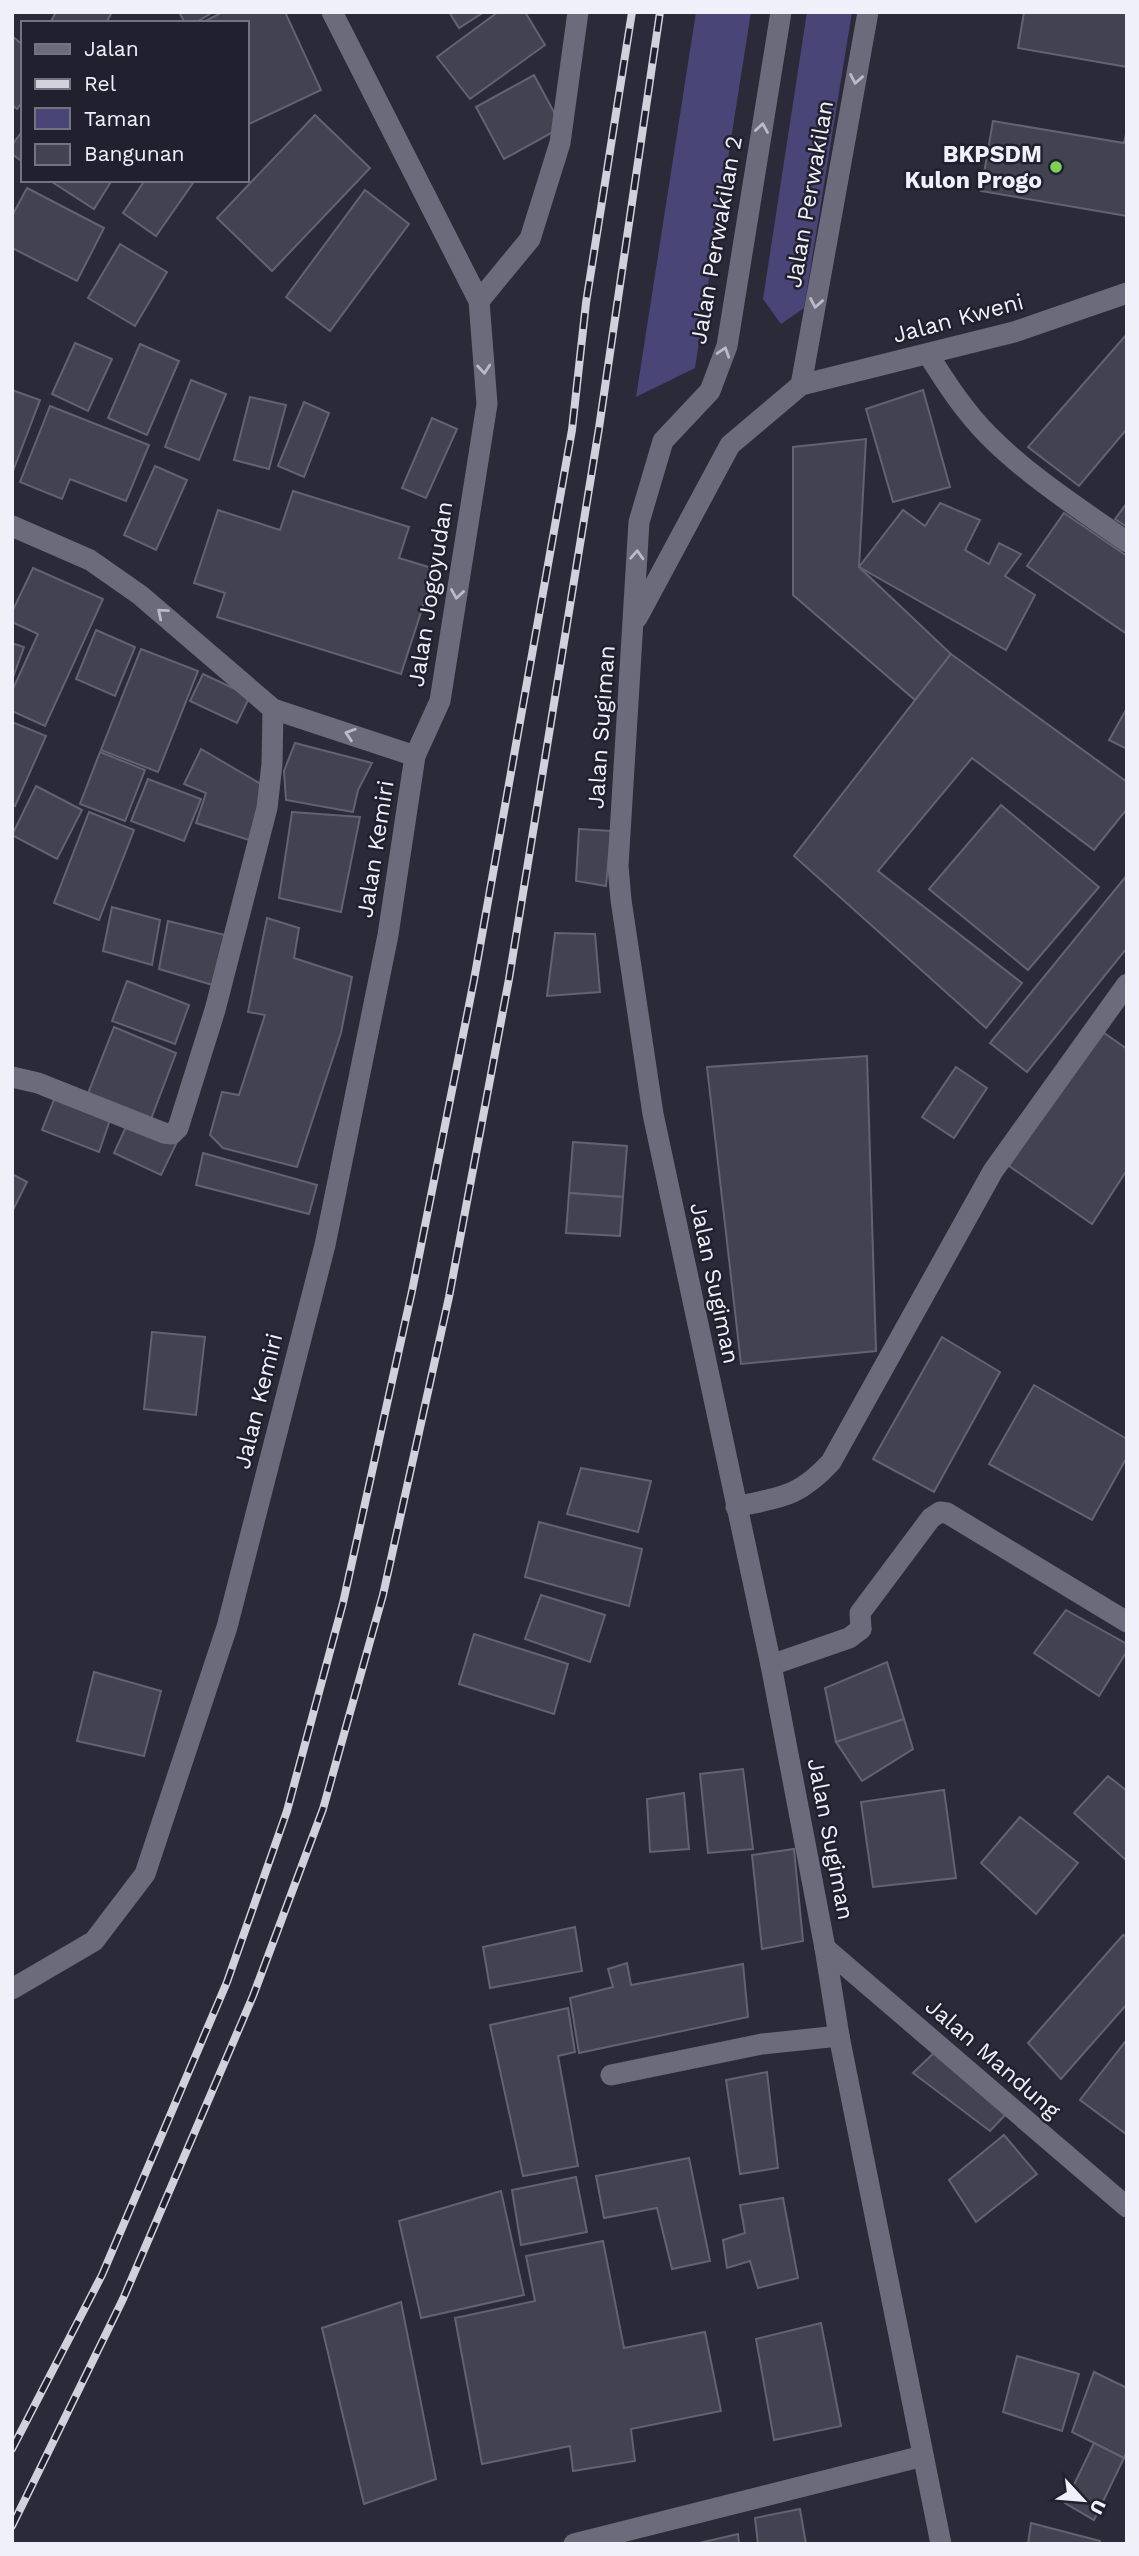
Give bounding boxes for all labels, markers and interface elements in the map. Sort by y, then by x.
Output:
legend [21,21,248,182]
text: Jalan [84,36,139,61]
text: Rel [84,71,117,96]
one-way arrow [849,73,864,85]
street label: Jalan Perwakilan [780,98,839,290]
text: Taman [84,106,151,131]
one-way arrow [754,122,769,134]
street label: Jalan Perwakilan 2 [685,134,748,346]
text: Bangunan [84,141,185,166]
place label: BKPSDM Kulon Progo [905,141,1042,194]
marker: BKPSDM Kulon Progo [1048,159,1064,175]
street label: Jalan Kweni [890,288,1027,349]
one-way arrow [809,297,824,309]
one-way arrow [716,346,730,358]
one-way arrow [476,364,491,375]
street label: Jalan Jogoyudan [403,499,458,689]
one-way arrow [630,549,645,560]
one-way arrow [450,588,465,600]
one-way arrow [158,609,170,622]
street label: Jalan Sugiman [582,644,621,810]
one-way arrow [345,728,357,743]
street label: Jalan Kemiri [351,778,400,920]
street label: Jalan Sugiman [684,1200,745,1366]
street label: Jalan Kemiri [229,1331,288,1472]
street label: Jalan Sugiman [802,1756,859,1922]
street label: Jalan Mandung [920,1993,1066,2125]
north arrow [1048,2465,1118,2535]
text: U [1085,2496,1111,2518]

